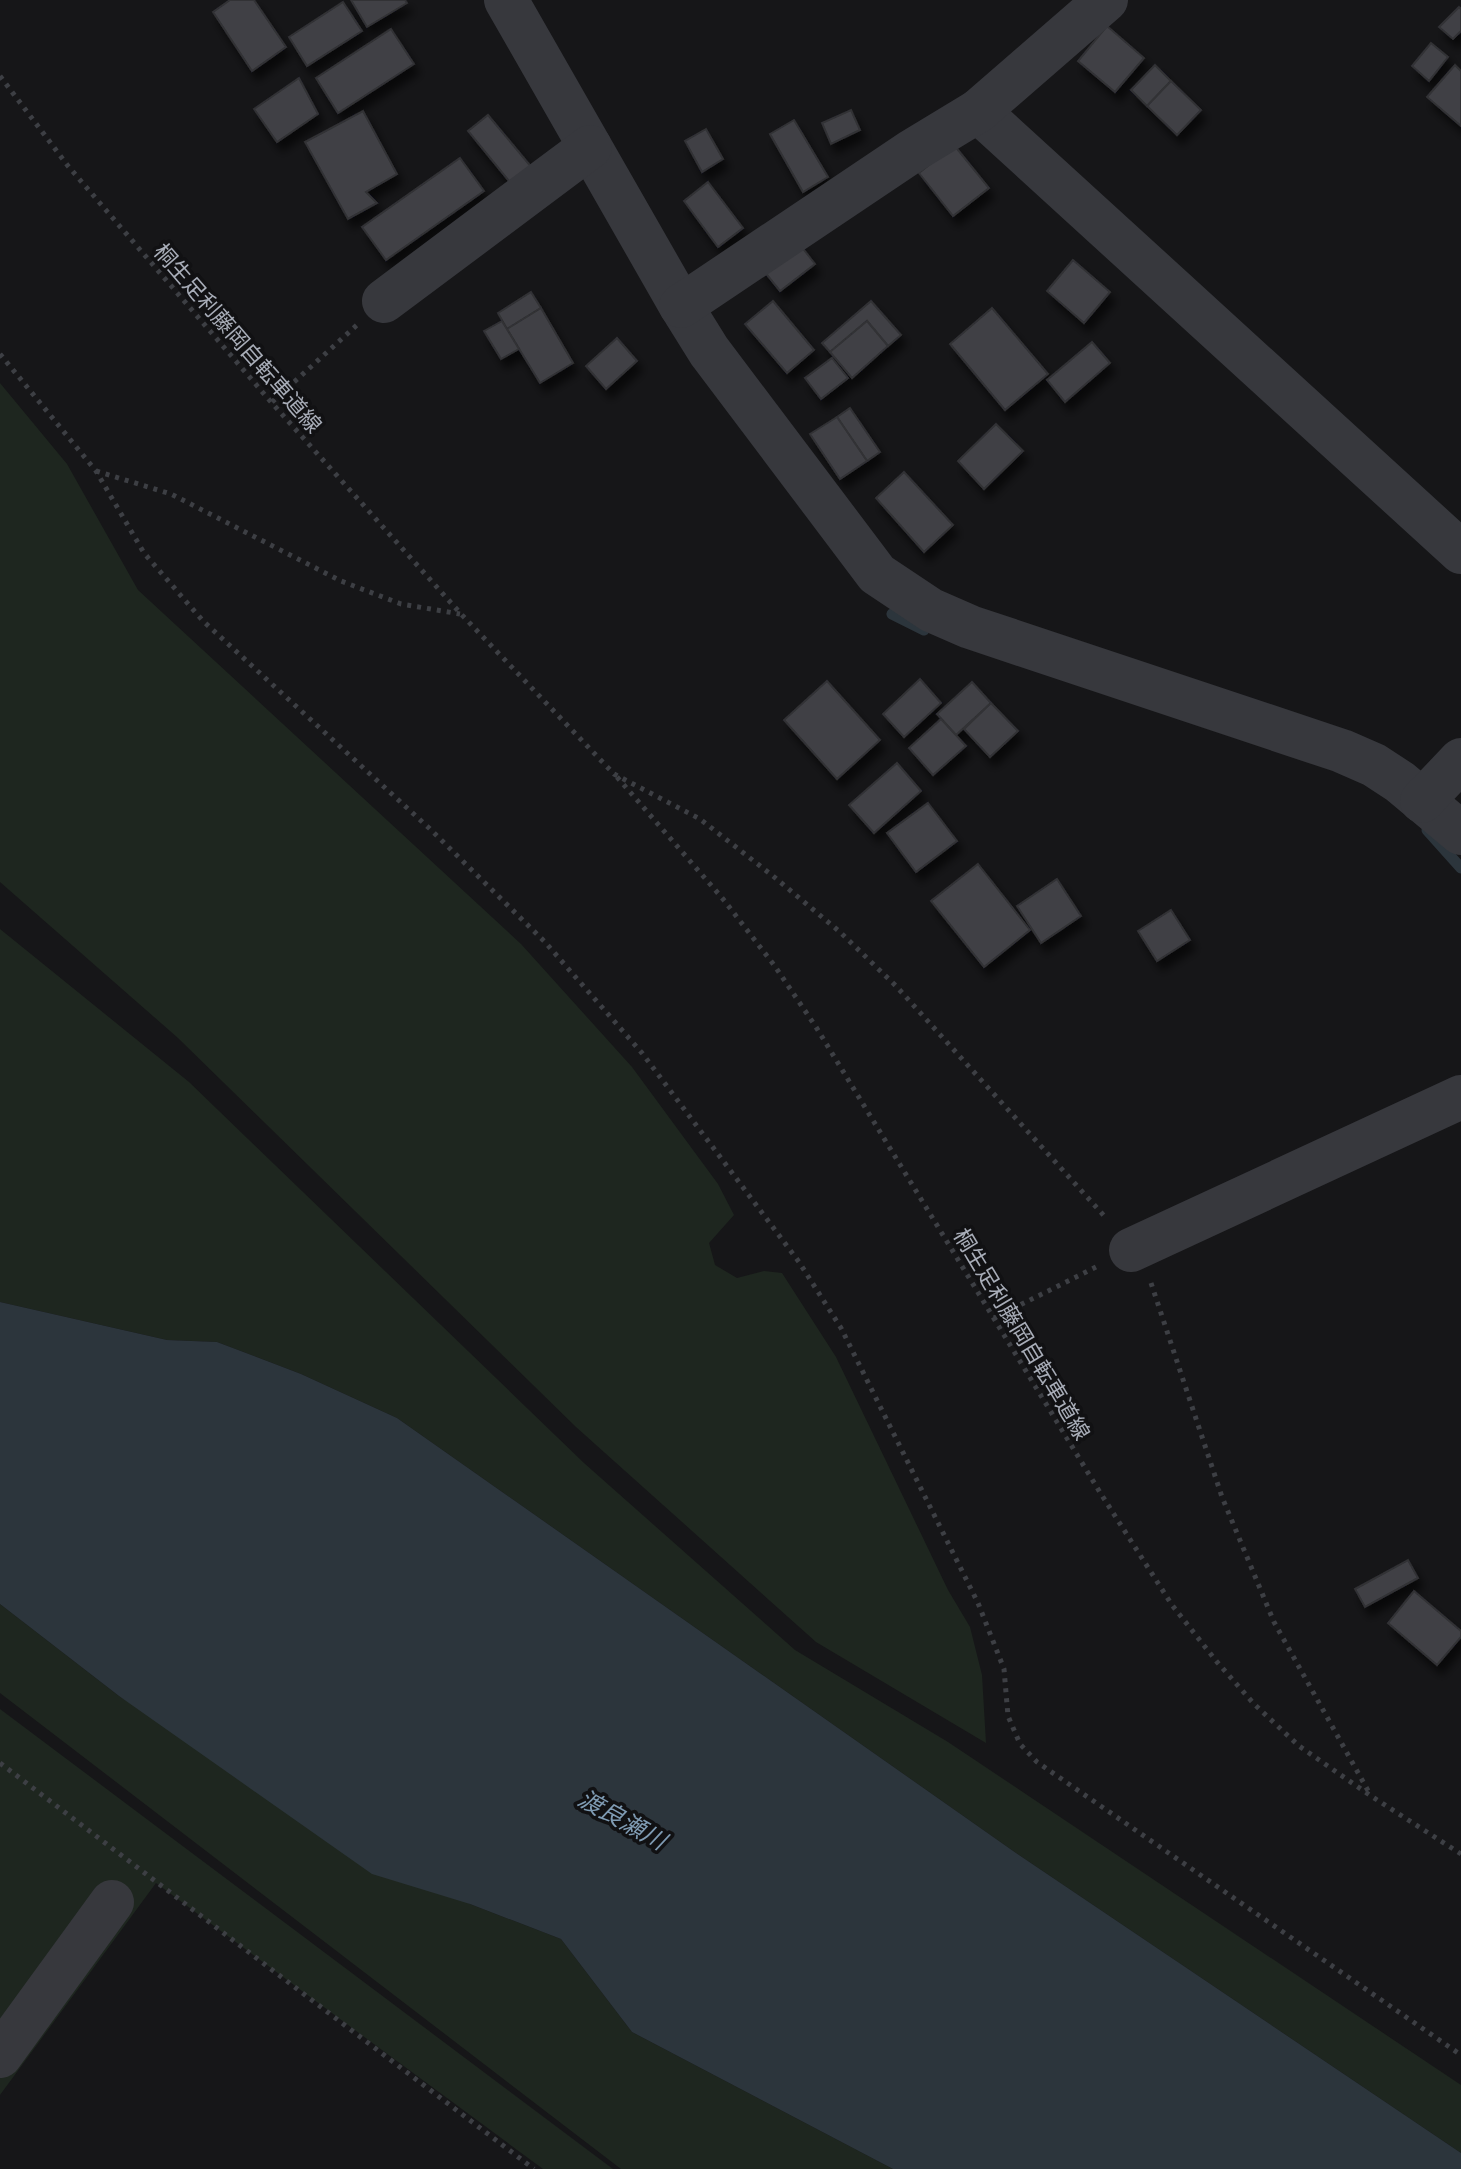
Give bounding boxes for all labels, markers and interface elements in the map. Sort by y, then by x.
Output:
street label: 桐生足利藤岡自転車道線 [148,238,327,439]
street label: 桐生足利藤岡自転車道線 [948,1224,1095,1445]
water label: 渡良瀬川 [573,1784,673,1857]

